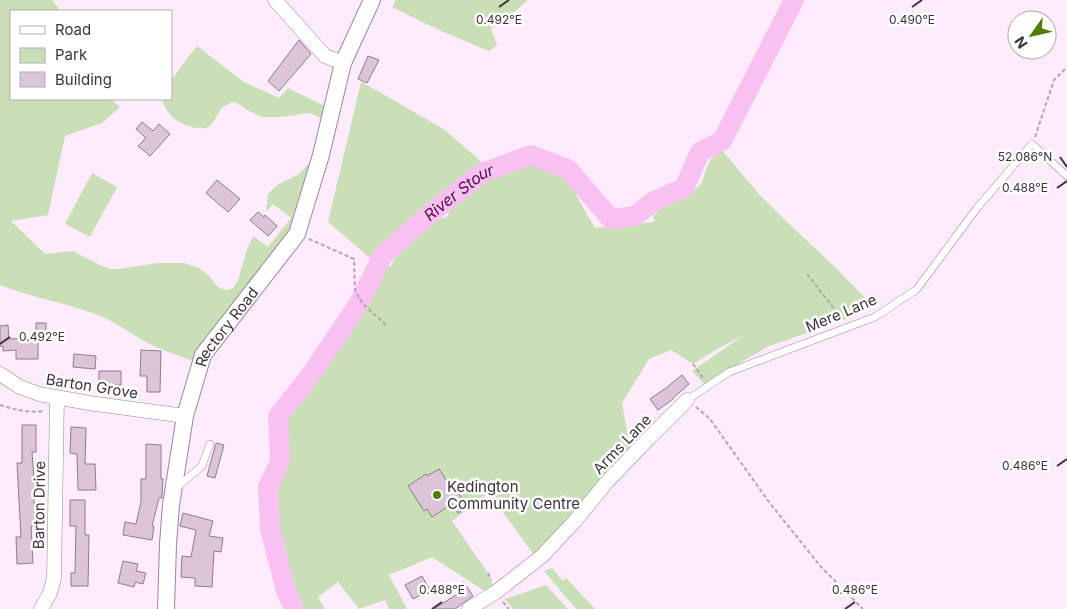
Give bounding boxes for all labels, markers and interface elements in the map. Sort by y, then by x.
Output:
legend [10,10,172,100]
north arrow [1007,10,1057,60]
text: 0.492°E [476,12,522,27]
text: 0.490°E [889,12,935,27]
text: Road [55,20,91,39]
text: N [1011,33,1031,52]
text: Park [55,45,88,64]
text: Building [55,70,112,89]
text: 52.086°N [998,149,1052,164]
water label: River Stour [420,159,497,225]
text: 0.488°E [1002,180,1048,195]
street label: Rectory Road [191,283,262,369]
street label: Mere Lane [803,290,879,336]
text: 0.492°E [19,329,65,344]
street label: Barton Grove [45,369,139,403]
street label: Arms Lane [589,410,655,478]
text: 0.486°E [1002,458,1048,473]
street label: Barton Drive [29,461,49,549]
place label: Kedington Community Centre [447,477,580,513]
marker: Kedington Community Centre [431,489,443,501]
text: 0.488°E [419,582,465,597]
text: 0.486°E [832,582,878,597]

